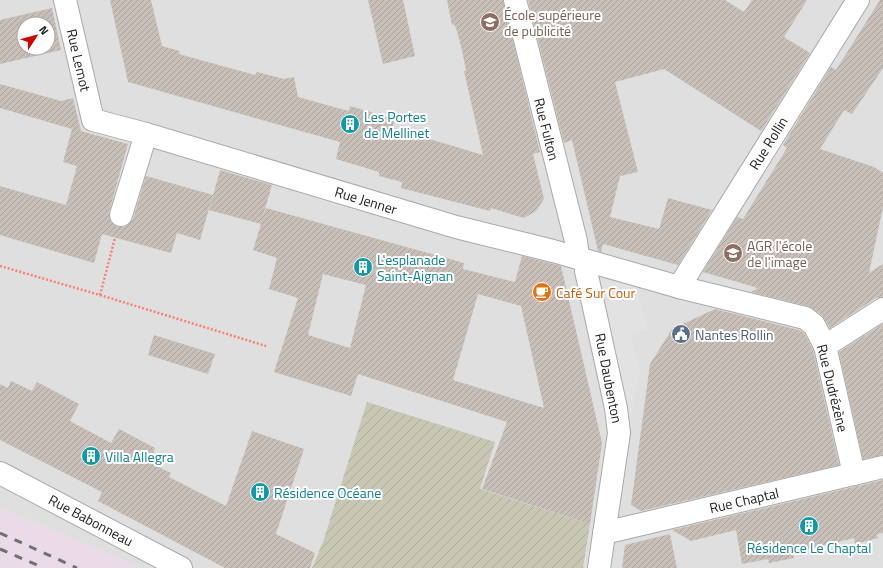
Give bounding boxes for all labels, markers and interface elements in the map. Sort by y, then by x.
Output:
place label: École supérieure de publicité [504,4,601,41]
school or university icon: École supérieure de publicité [479,11,501,33]
north arrow [16,16,56,56]
text: N [35,22,53,38]
street label: Rue Lemot [62,27,96,94]
street label: Rue Fulton [529,96,565,162]
place label: Les Portes de Mellinet [364,106,429,143]
street label: Rue Rollin [743,112,793,174]
building icon: Les Portes de Mellinet [339,113,361,135]
street label: Rue Jenner [332,181,400,219]
place label: AGR l'école de l'image [747,235,812,272]
school or university icon: AGR l'école de l'image [722,242,744,264]
place label: L'esplanade Saint-Aignan [377,249,453,286]
building icon: L'esplanade Saint-Aignan [352,256,374,278]
cafe icon: Café Sur Cour [531,281,553,303]
place label: Café Sur Cour [556,282,636,303]
public building icon: Nantes Rollin [670,323,692,345]
place label: Nantes Rollin [695,324,773,345]
street label: Rue Daubenton [590,331,628,425]
street label: Rue Dudrézène [812,342,854,434]
building icon: Villa Allegra [80,445,102,467]
place label: Villa Allegra [105,446,174,467]
building icon: Résidence Océane [249,481,271,503]
place label: Résidence Océane [274,482,381,503]
street label: Rue Chaptal [707,482,781,518]
street label: Rue Babonneau [45,489,137,551]
building icon: Résidence Le Chaptal [798,515,820,537]
place label: Résidence Le Chaptal [747,537,871,558]

